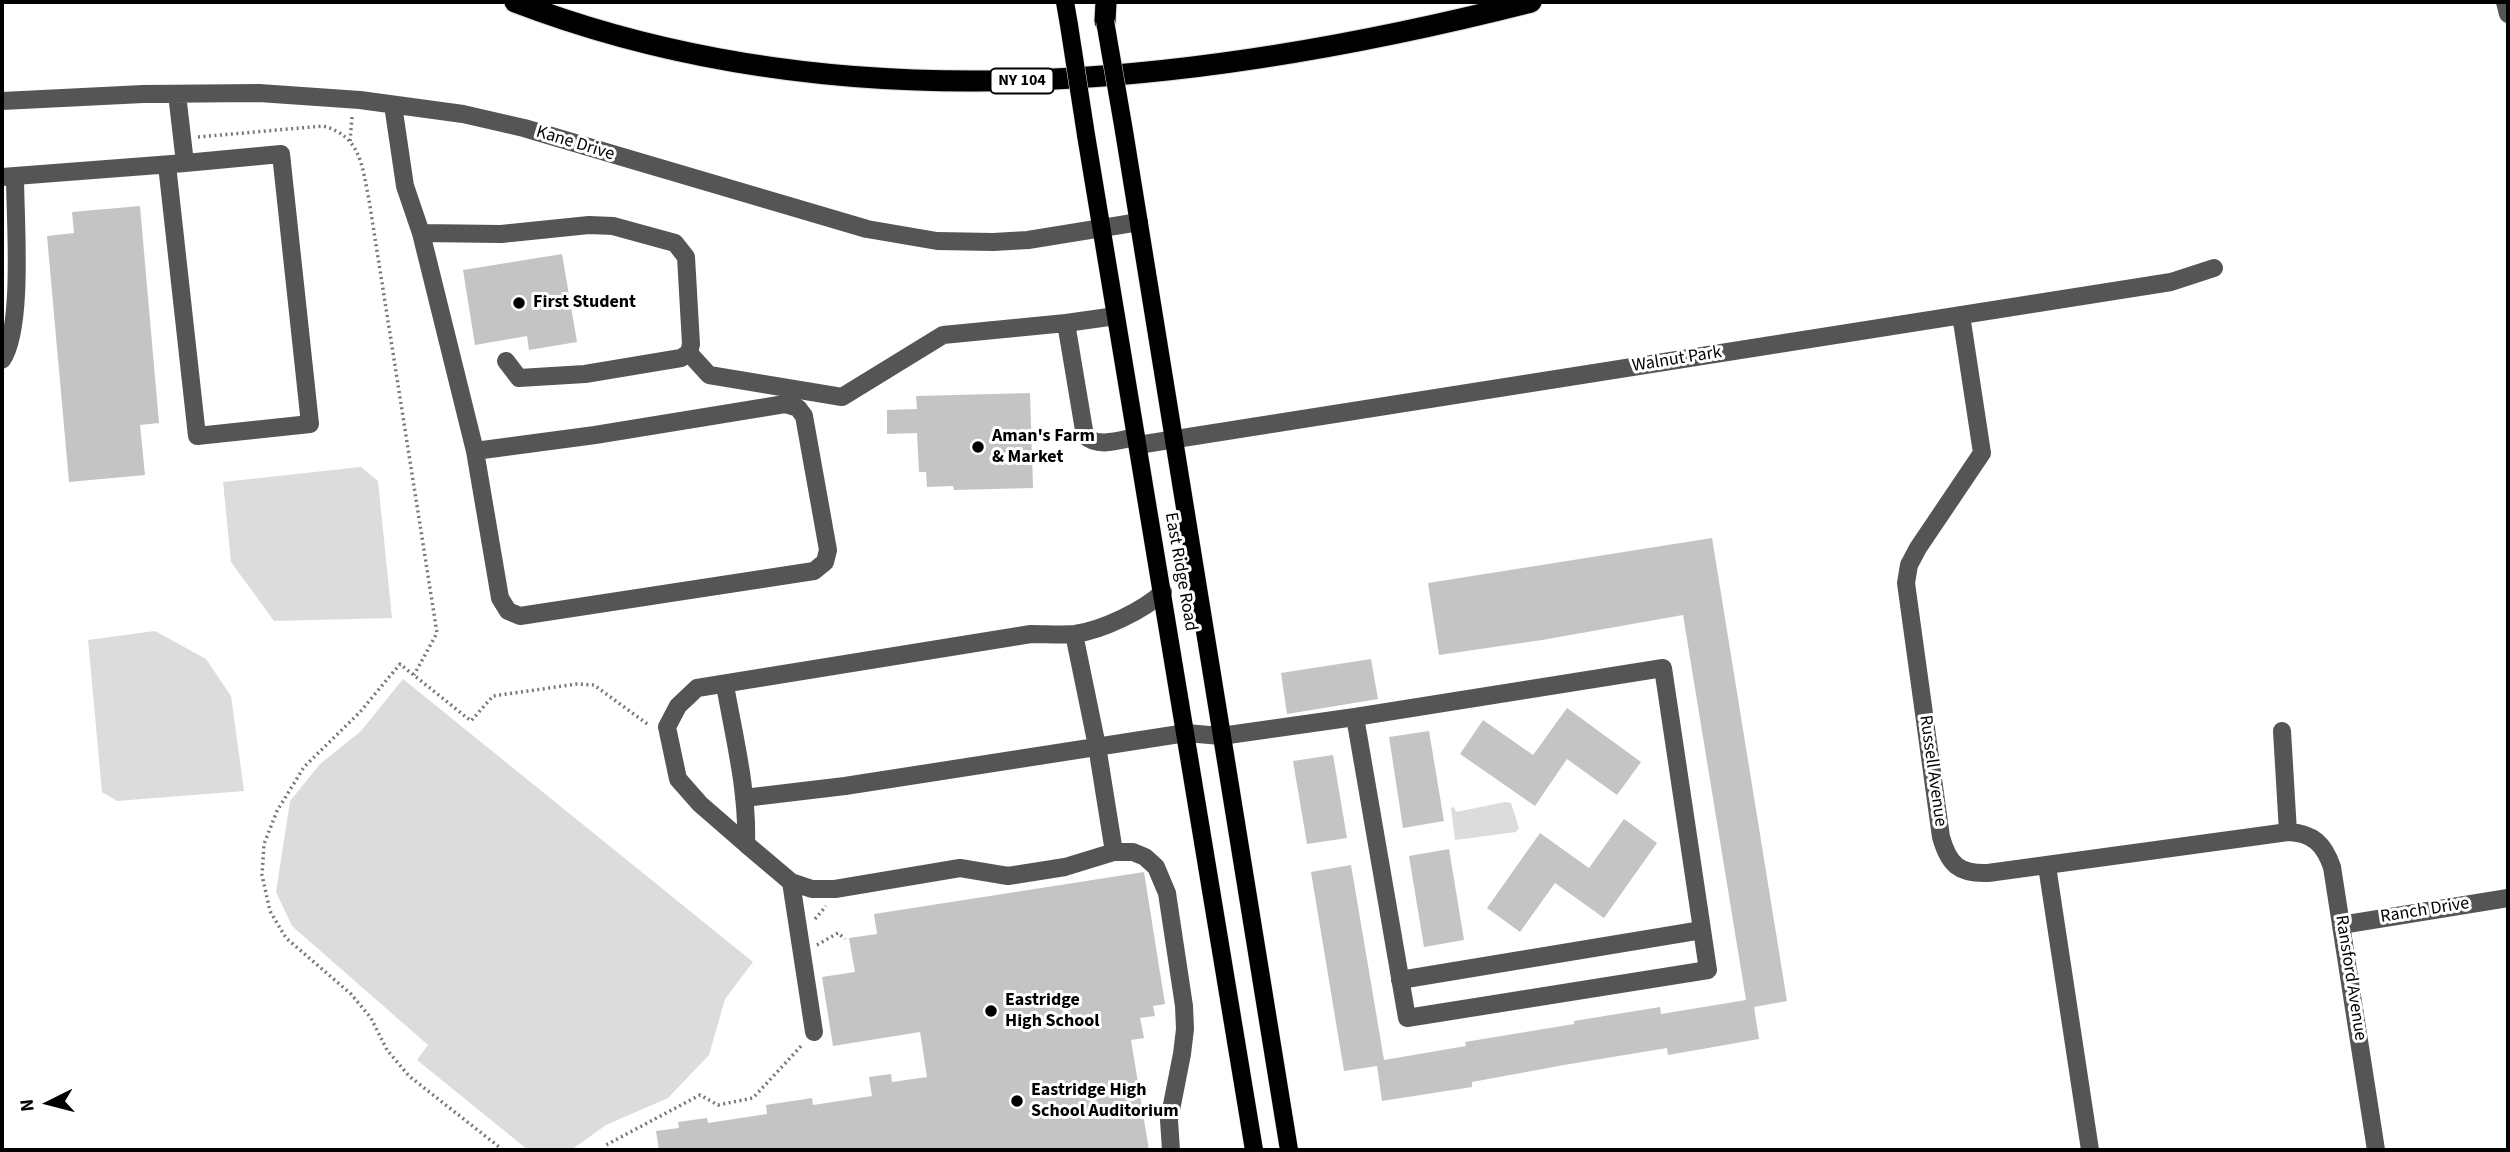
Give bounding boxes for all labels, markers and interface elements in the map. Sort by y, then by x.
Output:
road number: NY 104 [990,68,1054,94]
street label: Kane Drive [533,122,617,166]
place label: First Student [533,292,636,314]
marker: First Student [511,295,527,311]
street label: Walnut Park [1631,342,1723,378]
place label: Aman's Farm & Market [992,426,1095,468]
marker: Aman's Farm & Market [970,439,986,455]
street label: East Ridge Road [1159,511,1201,633]
street label: Russell Avenue [1913,714,1951,828]
street label: Ranch Drive [2379,893,2471,929]
street label: Ransford Avenue [2329,914,2371,1042]
place label: Eastridge High School [1005,990,1099,1032]
marker: Eastridge High School [983,1003,999,1019]
north arrow [14,1068,84,1138]
place label: Eastridge High School Auditorium [1031,1080,1179,1122]
marker: Eastridge High School Auditorium [1009,1093,1025,1109]
text: N [14,1098,42,1113]

